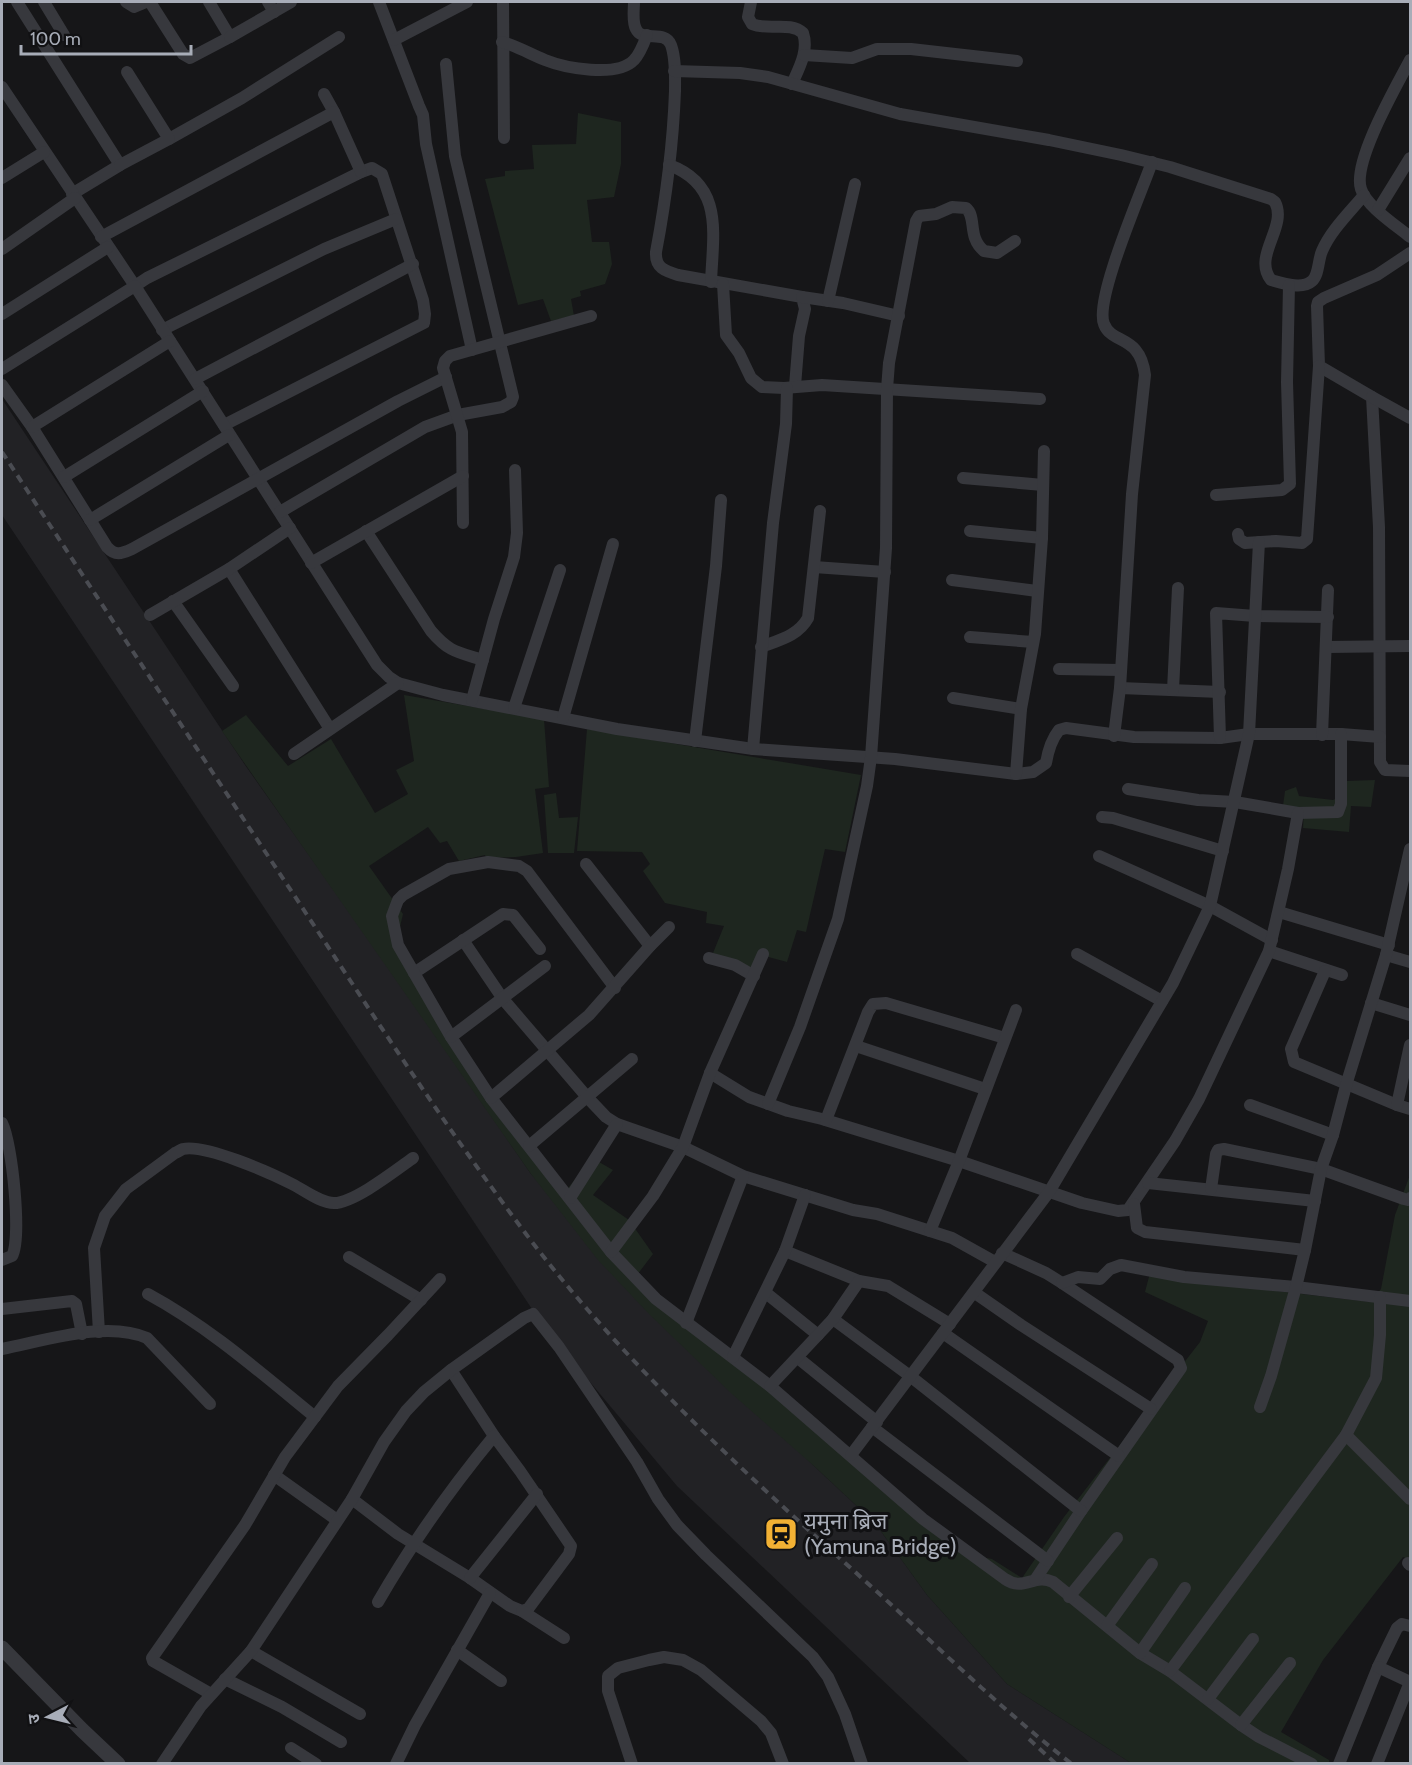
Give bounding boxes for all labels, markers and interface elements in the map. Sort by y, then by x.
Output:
scale bar [21,18,190,56]
text: 100 m [30,28,81,50]
place label: यमुना ब्रिज (Yamuna Bridge) [804,1508,957,1560]
station icon: यमुना ब्रिज (Yamuna Bridge) [763,1516,799,1552]
north arrow [18,1687,78,1747]
text: उ [24,1712,44,1725]

